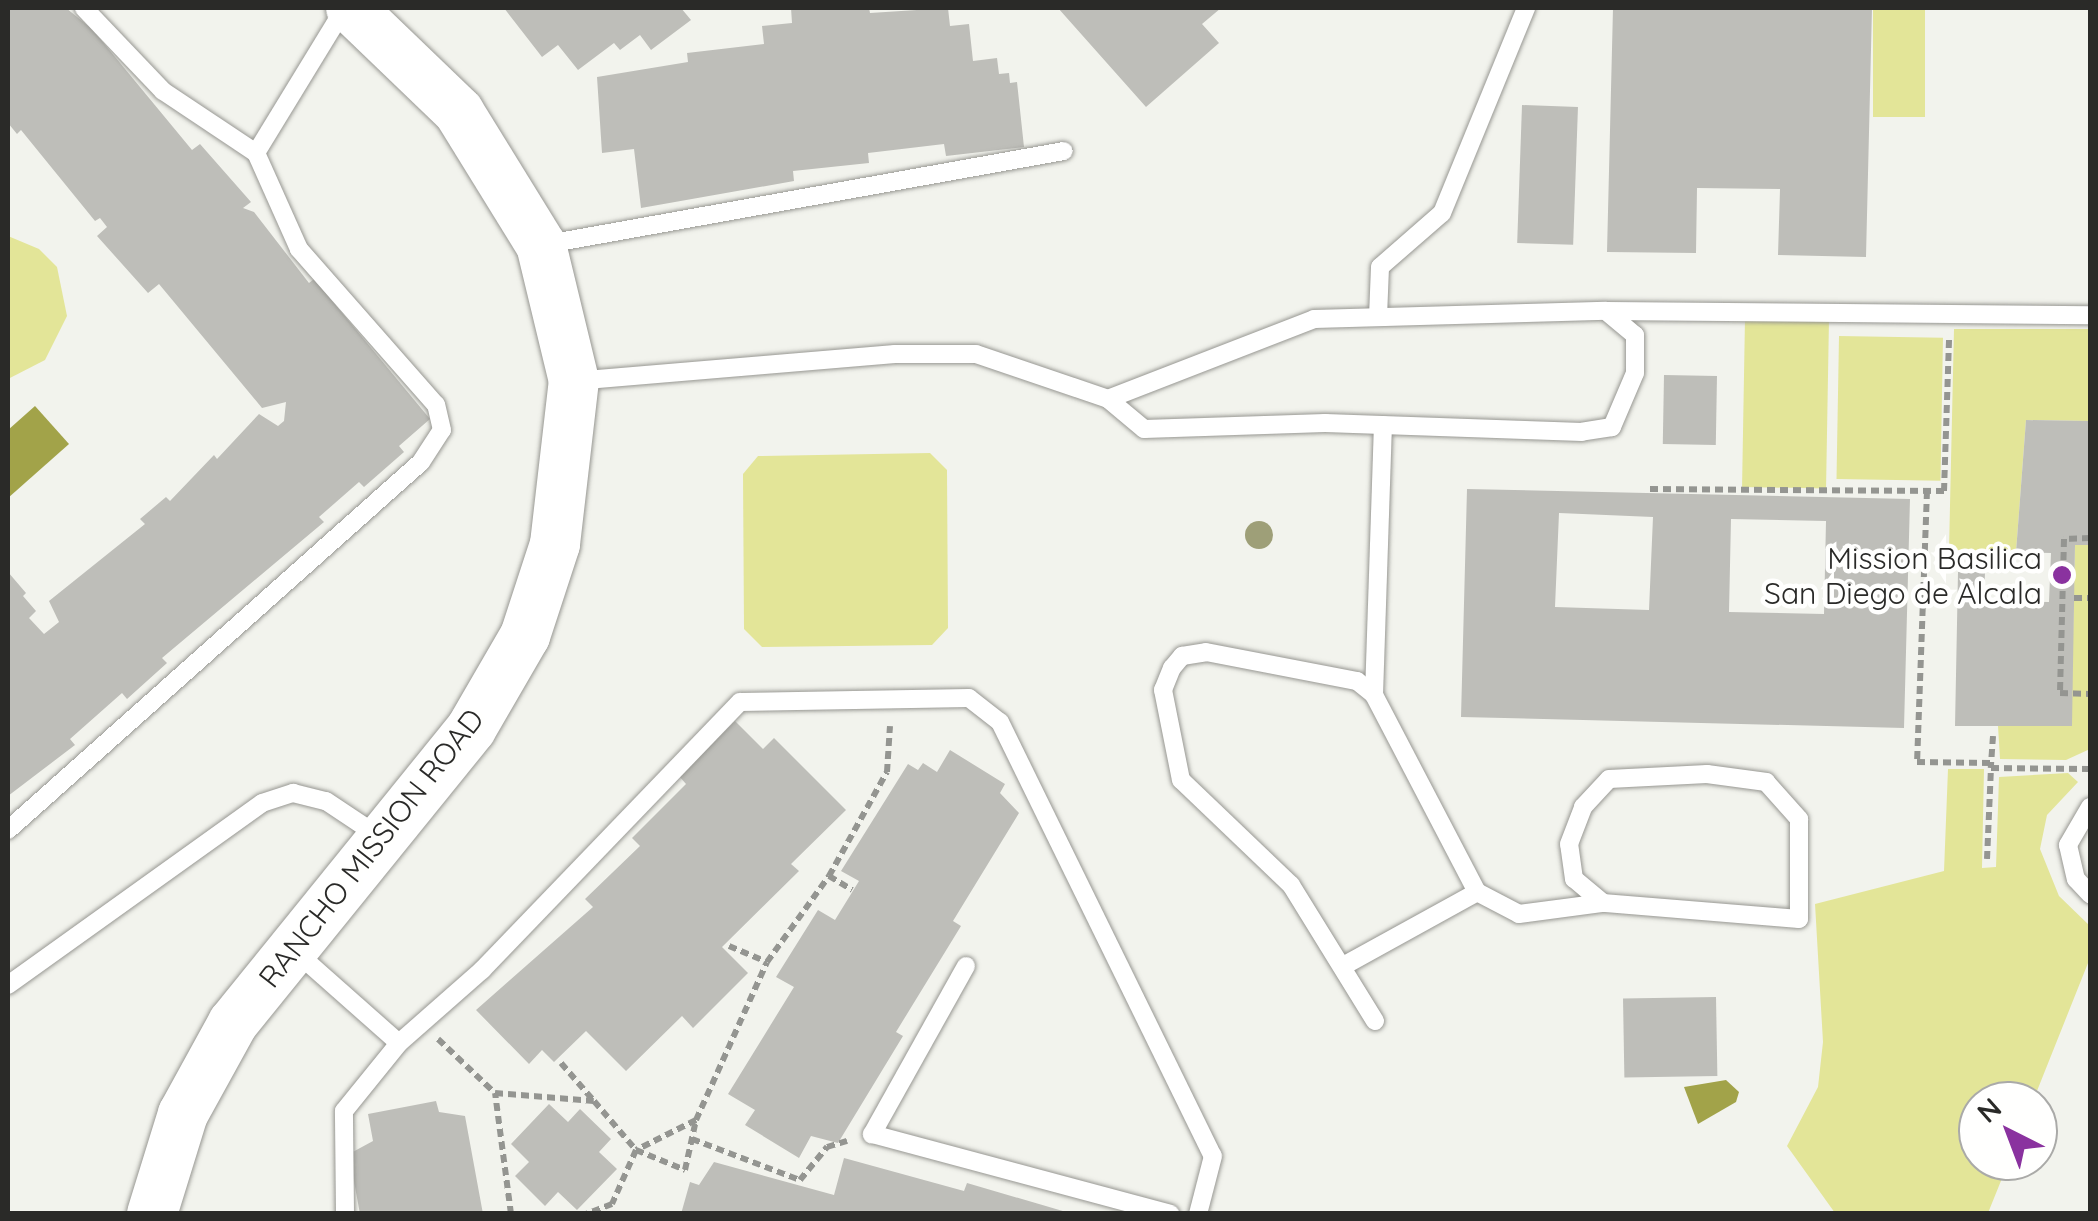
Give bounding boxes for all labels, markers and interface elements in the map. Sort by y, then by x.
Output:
place label: Mission Basilica San Diego de Alcala [1764,540,2042,610]
marker: Mission Basilica San Diego de Alcala [2051,564,2073,586]
street label: RANCHO MISSION ROAD [251,701,491,995]
north arrow [1958,1081,2058,1181]
text: N [1970,1090,2008,1130]

